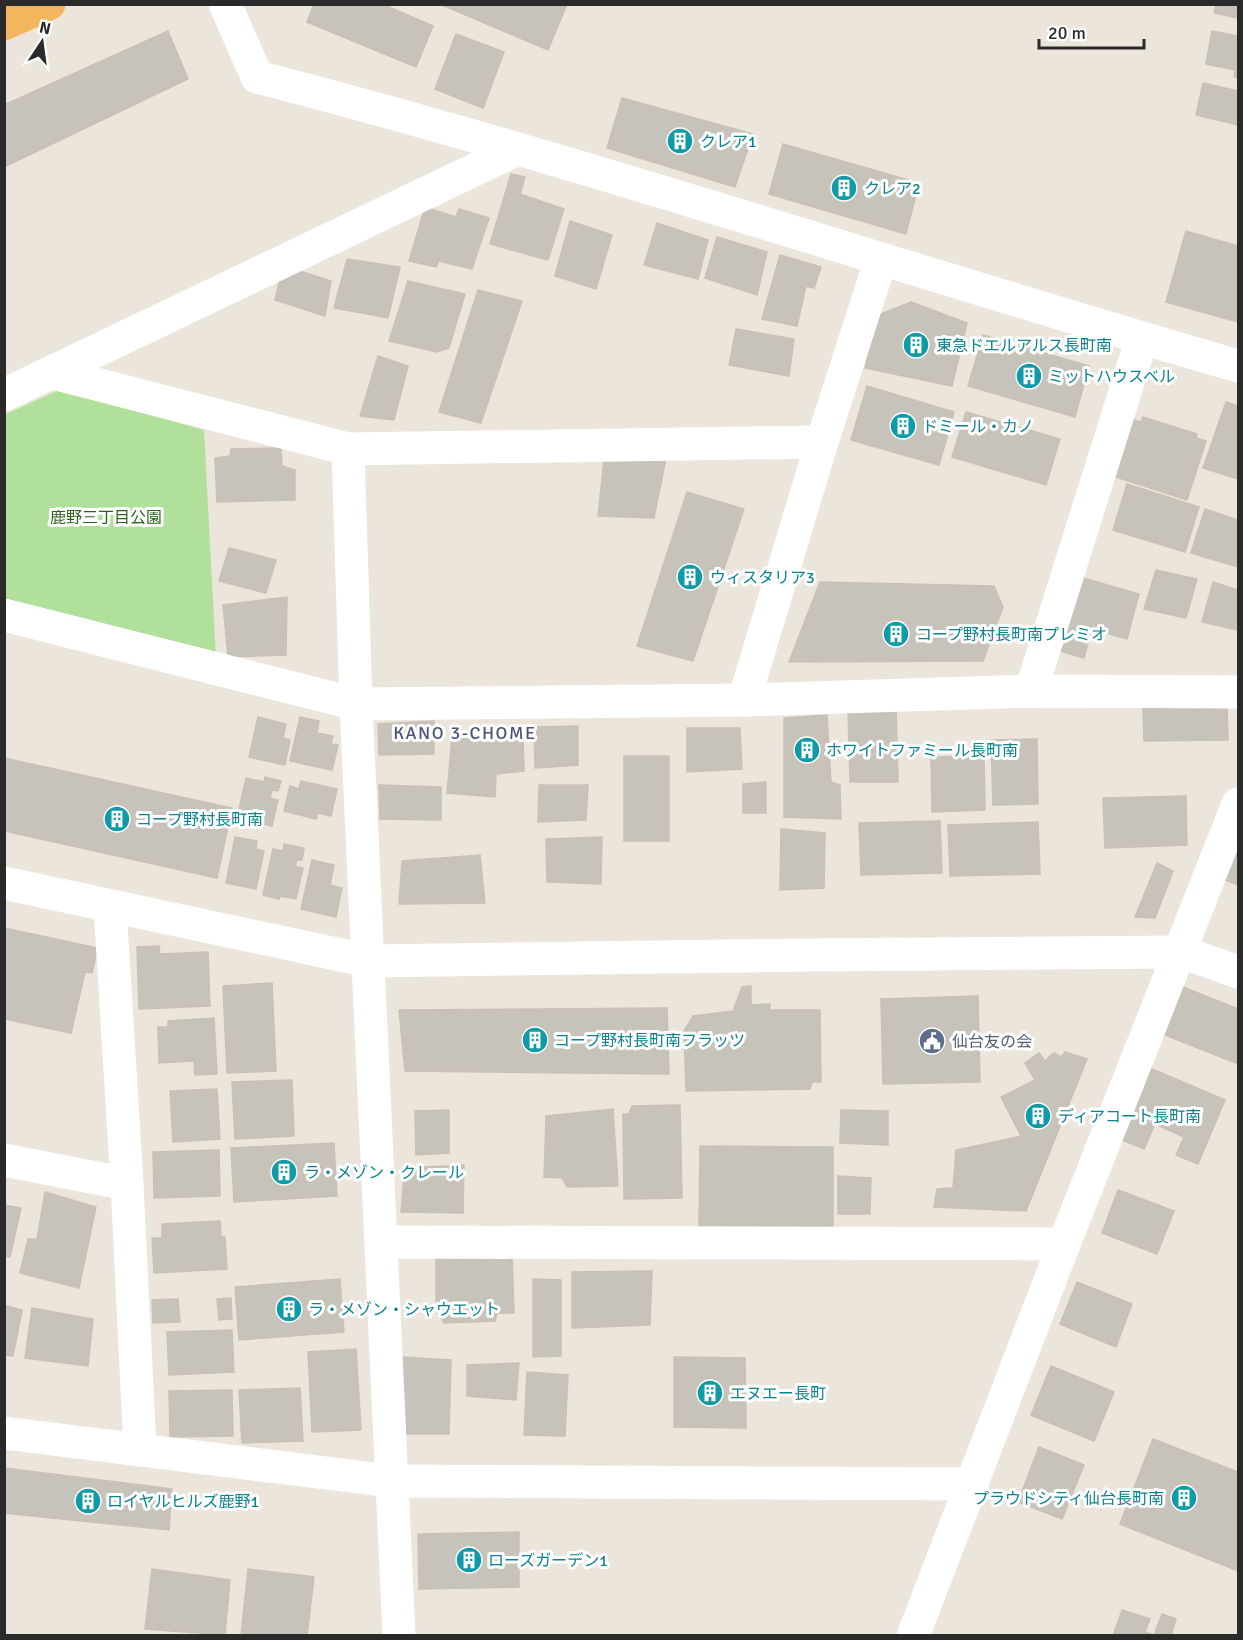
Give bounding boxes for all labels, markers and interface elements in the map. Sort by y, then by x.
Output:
north arrow [12,12,72,72]
scale bar [1039,12,1144,50]
text: N [37,17,53,39]
text: 20 m [1048,22,1086,44]
building icon: クレア1 [665,126,695,156]
place label: クレア1 [700,132,757,152]
building icon: クレア2 [829,173,859,203]
place label: クレア2 [864,179,921,199]
building icon: 東急ドエルアルス長町南 [901,330,931,360]
place label: 東急ドエルアルス長町南 [936,336,1112,356]
building icon: ミットハウスベル [1014,361,1044,391]
place label: ミットハウスベル [1048,367,1175,387]
building icon: ドミール・カノ [888,411,918,441]
place label: ドミール・カノ [922,417,1034,437]
park label: 鹿野三丁目公園 [50,508,162,528]
building icon: ウィスタリア3 [675,562,705,592]
place label: ウィスタリア3 [710,568,815,588]
building icon: コープ野村長町南プレミオ [881,619,911,649]
place label: コープ野村長町南プレミオ [916,625,1107,645]
district label: KANO 3-CHOME [393,722,537,744]
building icon: ホワイトファミール長町南 [792,735,822,765]
place label: ホワイトファミール長町南 [826,741,1018,761]
building icon: コープ野村長町南 [102,804,132,834]
place label: コープ野村長町南 [136,810,263,830]
building icon: コープ野村長町南フラッツ [520,1025,550,1055]
public building icon: 仙台友の会 [917,1026,947,1056]
place label: コープ野村長町南フラッツ [554,1031,745,1051]
place label: 仙台友の会 [952,1032,1032,1052]
building icon: ディアコート長町南 [1023,1101,1053,1131]
place label: ディアコート長町南 [1058,1107,1201,1127]
building icon: ラ・メゾン・クレール [269,1157,299,1187]
place label: ラ・メゾン・クレール [304,1163,464,1183]
building icon: ラ・メゾン・シャウエット [274,1294,304,1324]
place label: ラ・メゾン・シャウエット [308,1300,500,1320]
building icon: エヌエー長町 [695,1378,725,1408]
place label: エヌエー長町 [730,1384,826,1404]
building icon: プラウドシティ仙台長町南 [1169,1483,1199,1513]
building icon: ロイヤルヒルズ鹿野1 [73,1486,103,1516]
place label: プラウドシティ仙台長町南 [973,1489,1164,1509]
place label: ロイヤルヒルズ鹿野1 [107,1492,259,1512]
building icon: ローズガーデン1 [454,1545,484,1575]
place label: ローズガーデン1 [488,1551,608,1571]

